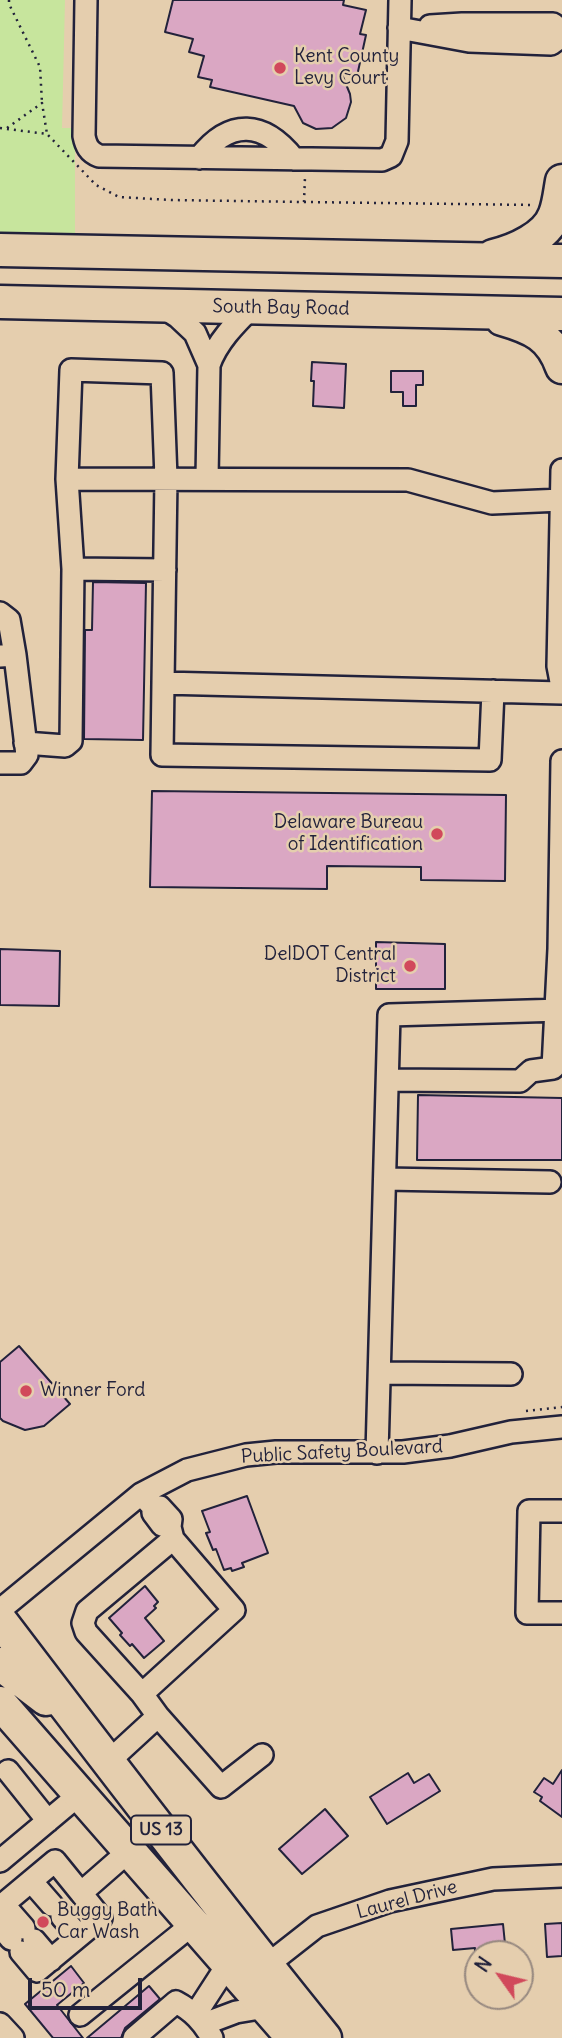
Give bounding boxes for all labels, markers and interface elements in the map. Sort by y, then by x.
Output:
place label: Kent County Levy Court [294,46,399,90]
marker: Kent County Levy Court [272,60,288,76]
street label: South Bay Road [212,295,350,321]
place label: Delaware Bureau of Identification [274,812,423,856]
marker: Delaware Bureau of Identification [429,826,445,842]
place label: DelDOT Central District [264,944,396,988]
marker: DelDOT Central District [402,958,418,974]
place label: Winner Ford [40,1380,145,1402]
marker: Winner Ford [18,1383,34,1399]
street label: Public Safety Boulevard [240,1435,444,1469]
road number: US 13 [131,1816,191,1844]
street label: Laurel Drive [354,1876,460,1924]
place label: Buggy Bath Car Wash [57,1900,158,1944]
marker: Buggy Bath Car Wash [35,1914,51,1930]
north arrow [464,1940,534,2010]
text: N [470,1952,497,1977]
scale bar [32,1965,145,2009]
text: 50 m [41,1976,90,2003]

